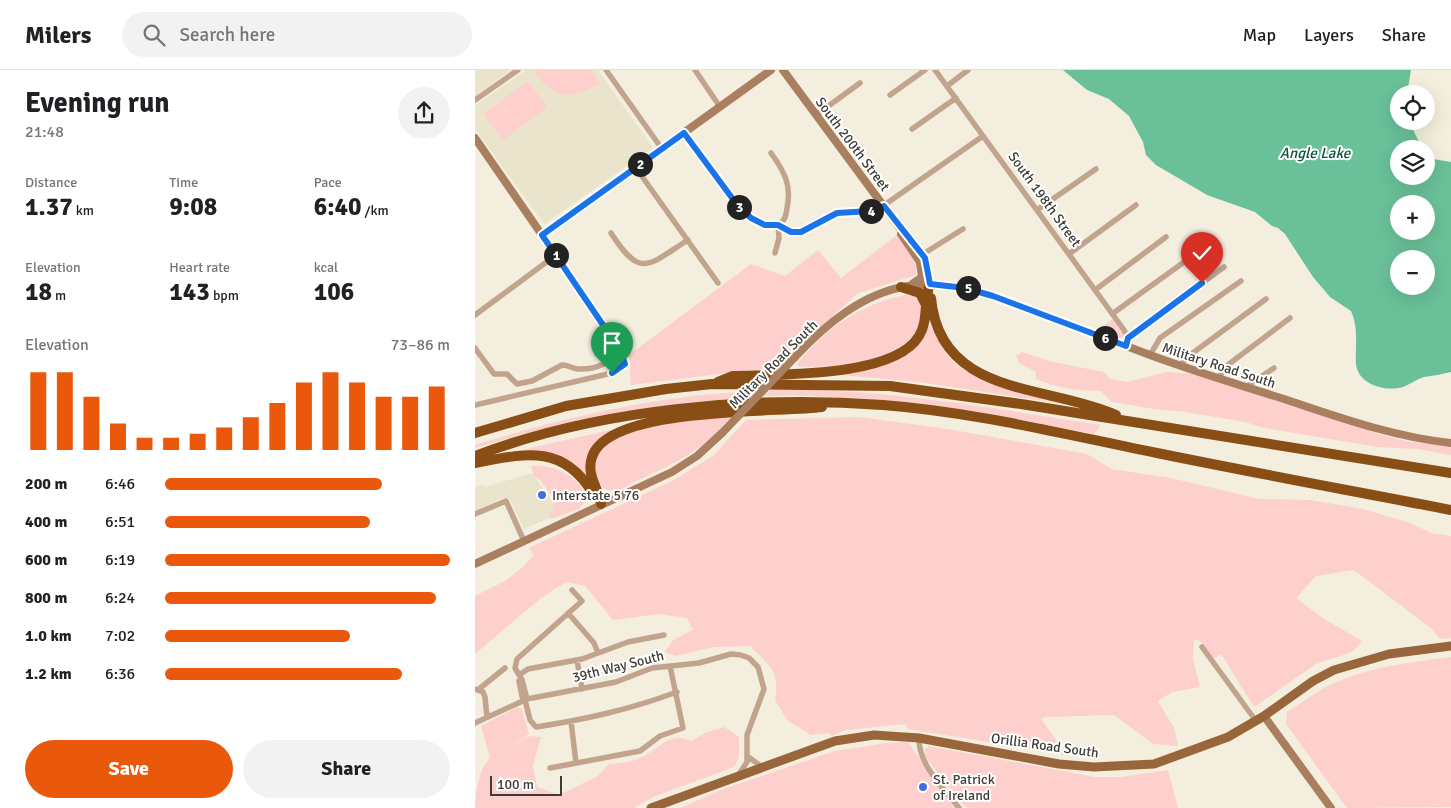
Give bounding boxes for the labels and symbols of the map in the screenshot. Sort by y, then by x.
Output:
street label: South 200th Street [812,94,893,195]
water label: Angle Lake [1280,144,1352,162]
street label: South 198th Street [1004,149,1085,250]
pin: 2 [627,152,653,176]
pin: 3 [727,194,751,220]
pin: 4 [859,198,883,224]
pin [1181,232,1223,283]
pin: 1 [543,242,569,268]
pin: 5 [955,276,981,300]
street label: Military Road South [726,317,821,412]
pin [591,322,633,373]
pin: 6 [1093,326,1117,350]
street label: Military Road South [1160,339,1278,392]
place label: Interstate 5 76 [552,487,639,504]
marker: Interstate 5 76 [536,489,548,501]
street label: 39th Way South [571,647,666,686]
street label: Orillia Road South [990,730,1100,761]
place label: St. Patrick of Ireland [933,771,995,804]
scale bar [490,773,563,796]
marker: St. Patrick of Ireland [917,781,929,793]

